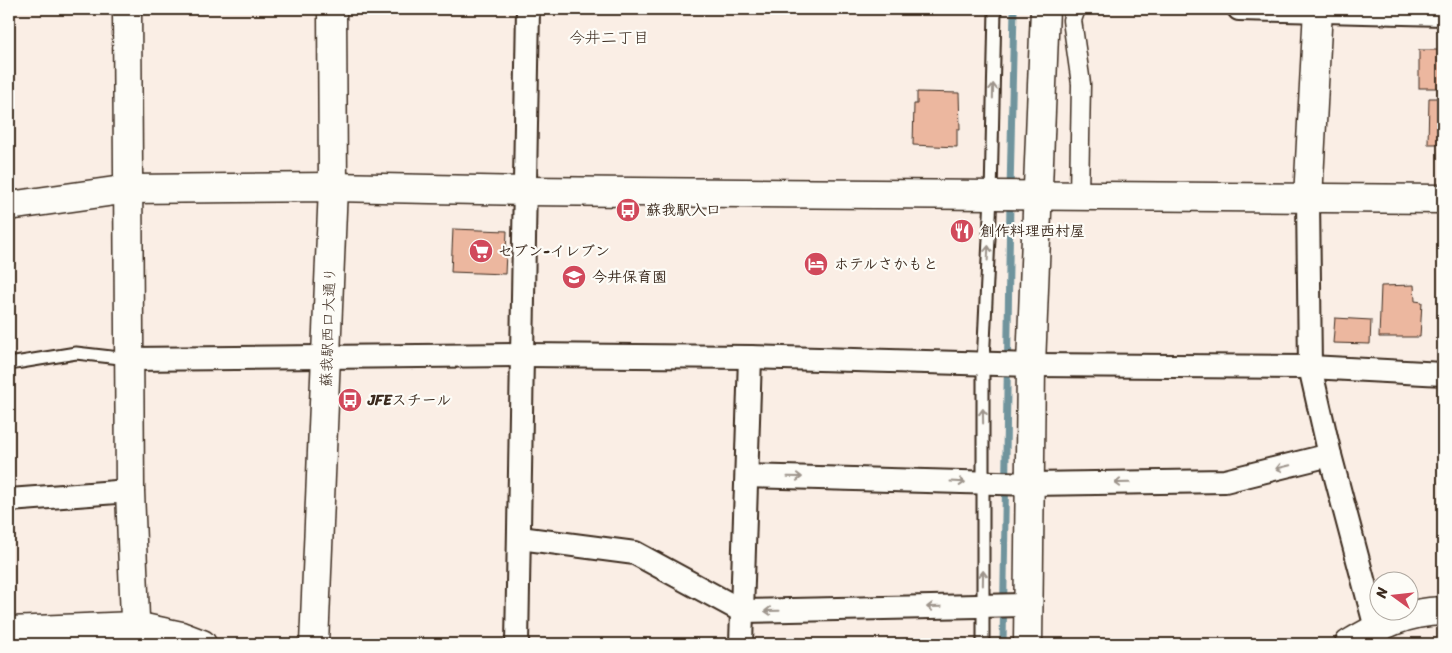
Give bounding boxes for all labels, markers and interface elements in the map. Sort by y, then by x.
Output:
district label: 今井二丁目 [569,23,649,52]
one-way arrow [988,83,998,100]
bus stop icon: 蘇我駅入口 [615,197,641,223]
place label: 蘇我駅入口 [646,197,721,223]
restaurant icon: 創作料理西村屋 [949,218,975,244]
place label: 創作料理西村屋 [980,218,1085,244]
supermarket icon: セブン-イレブン [468,238,494,264]
place label: セブン-イレブン [498,238,610,264]
one-way arrow [984,245,993,261]
hotel icon: ホテルさかもと [803,251,829,277]
place label: ホテルさかもと [834,251,938,277]
school or university icon: 今井保育園 [561,264,587,290]
place label: 今井保育園 [592,264,667,290]
street label: 蘇我駅西口大通り [313,267,343,387]
bus stop icon: JFEスチール [337,387,363,413]
place label: JFEスチール [367,387,451,413]
one-way arrow [979,408,988,424]
one-way arrow [1276,463,1292,472]
one-way arrow [787,472,803,481]
one-way arrow [949,477,965,486]
one-way arrow [1115,478,1131,488]
one-way arrow [978,570,988,586]
north arrow [1370,570,1420,620]
text: N [1368,585,1395,602]
one-way arrow [927,602,943,611]
one-way arrow [764,606,780,615]

